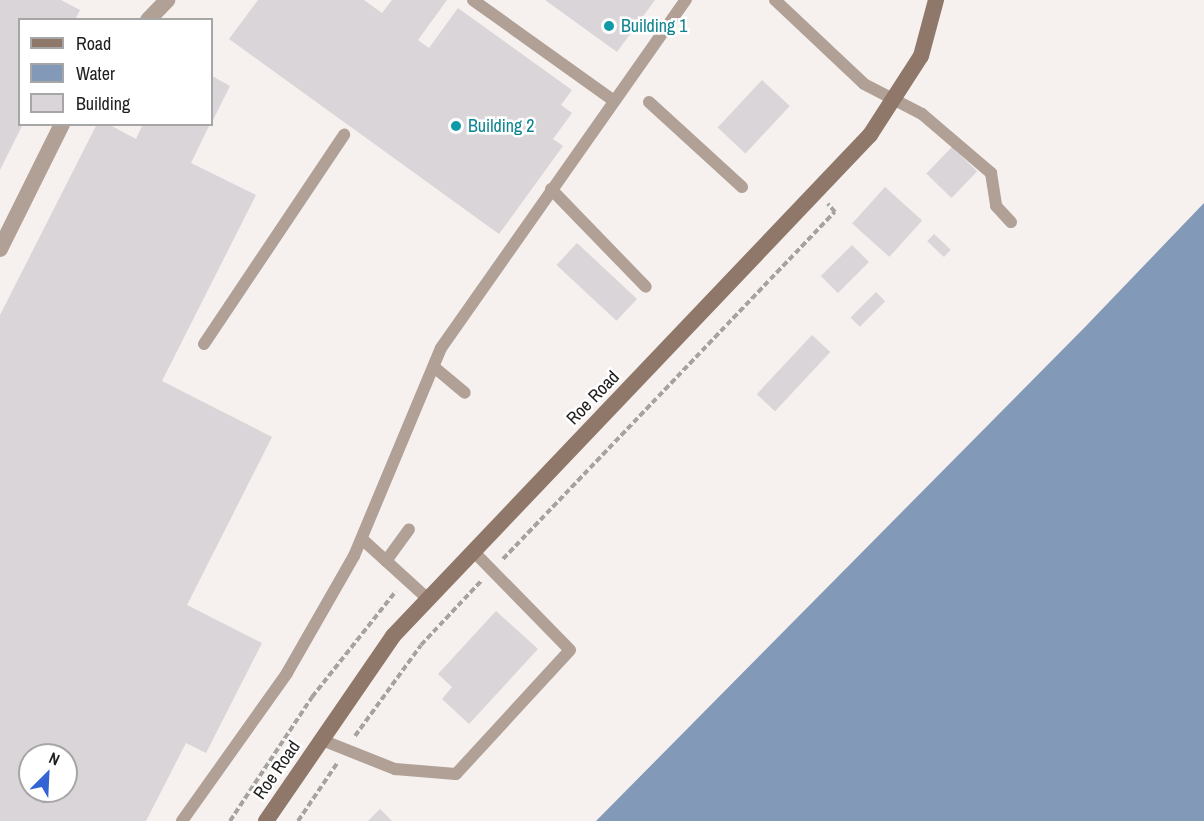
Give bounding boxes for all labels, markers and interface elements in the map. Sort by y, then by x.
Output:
place label: Building 1 [621,15,687,37]
legend [18,18,213,126]
marker: Building 1 [602,19,616,33]
text: Road [76,31,111,56]
text: Water [76,61,115,86]
text: Building [76,91,130,116]
place label: Building 2 [468,115,534,137]
marker: Building 2 [449,119,463,133]
street label: Roe Road [562,367,624,429]
street label: Roe Road [249,737,305,803]
north arrow [18,743,78,803]
text: N [46,746,63,770]

